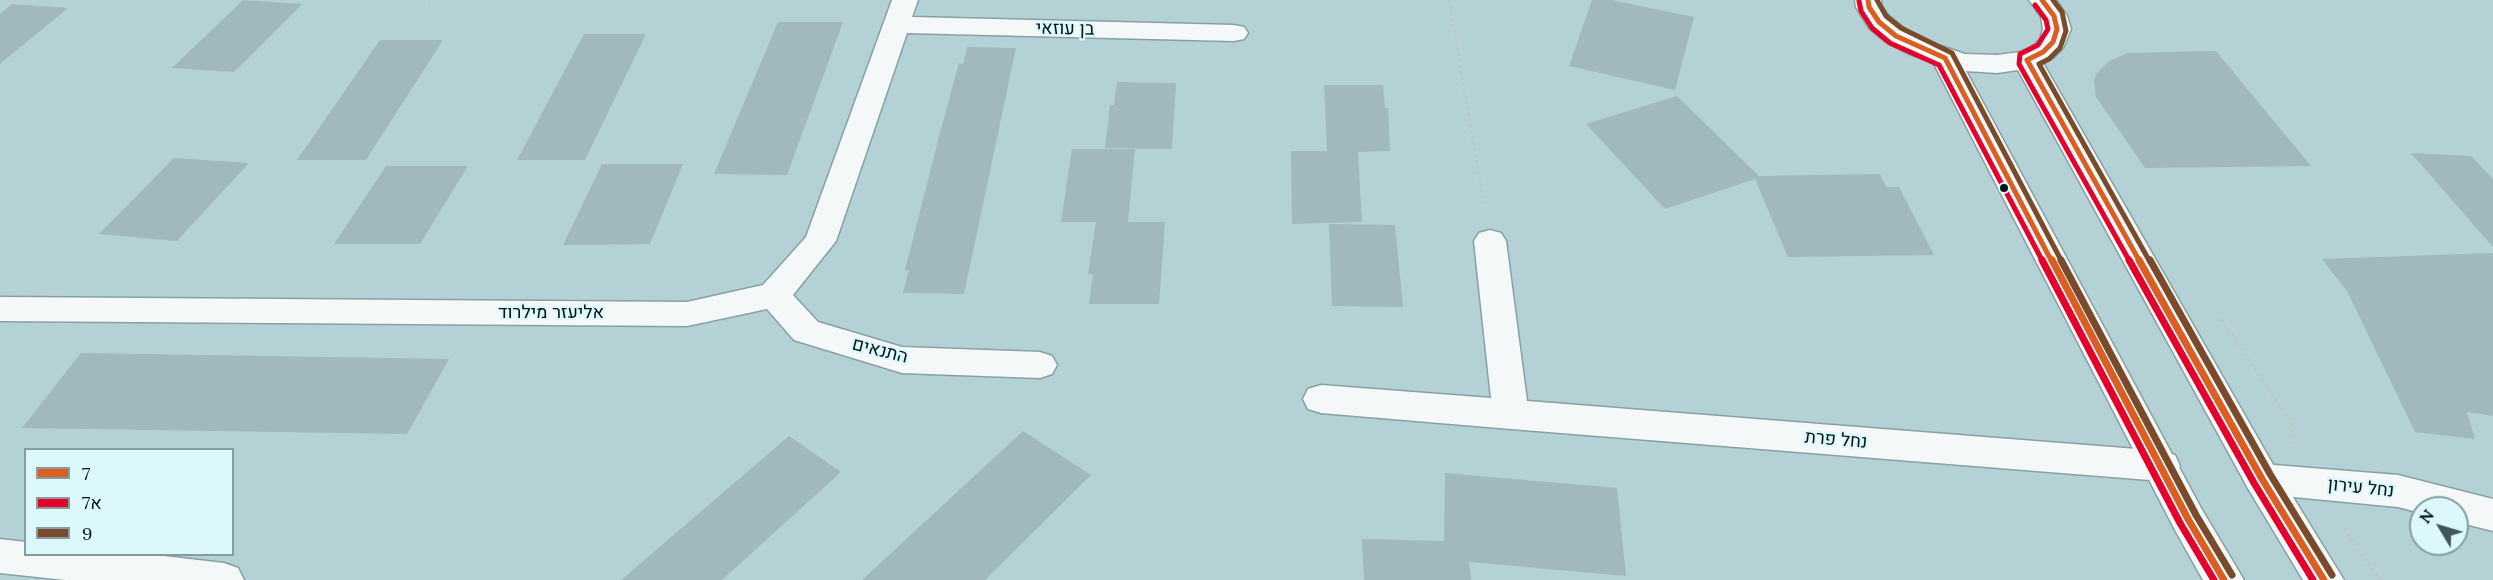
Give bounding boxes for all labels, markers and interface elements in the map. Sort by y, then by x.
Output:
street label: בן עוזאי [1036,18,1094,40]
unlabelled marker [1998,182,2010,194]
street label: אליעזר מילרוד [498,302,604,324]
street label: התנאים [850,334,910,368]
street label: נחל פרת [1804,427,1868,453]
legend [24,448,234,556]
text: 7 [82,462,90,485]
street label: נחל עירון [2327,474,2395,502]
text: 7א [82,491,102,514]
north arrow [2409,496,2469,556]
text: N [2415,505,2438,527]
text: 9 [82,522,92,545]

